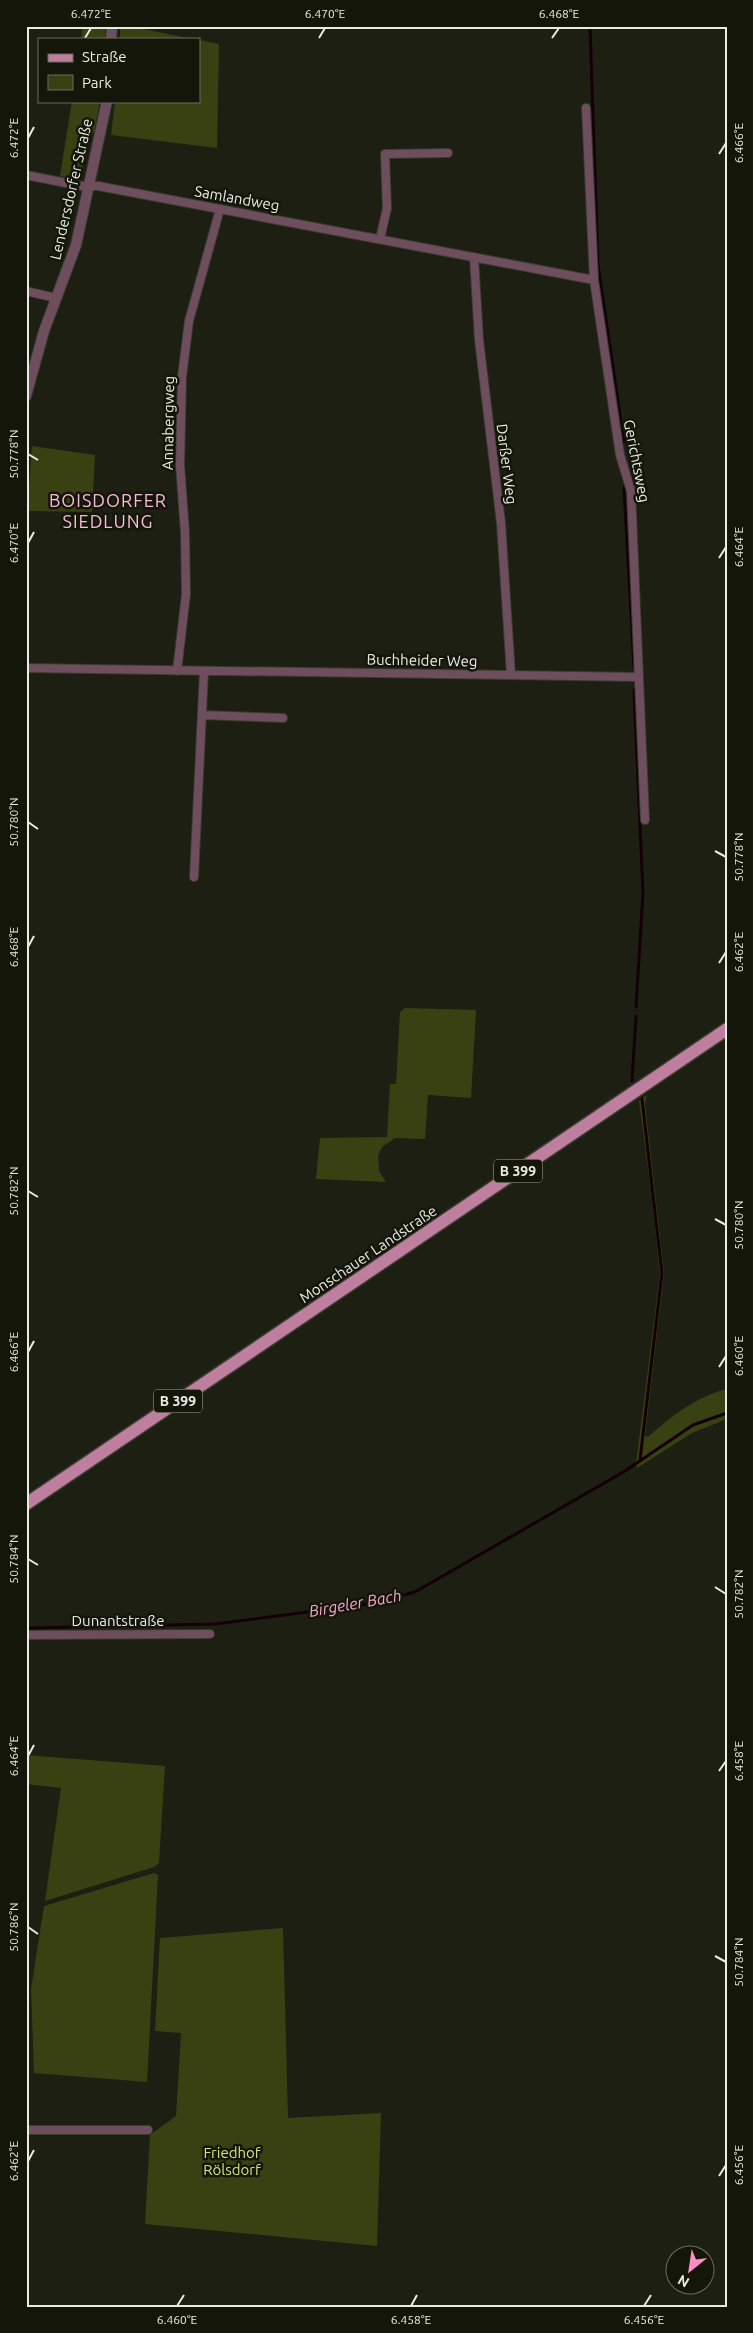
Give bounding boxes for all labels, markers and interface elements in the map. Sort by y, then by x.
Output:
text: 6.472°E [71,7,112,20]
text: 6.470°E [305,7,346,20]
text: 6.468°E [539,7,580,20]
legend [38,38,200,102]
text: Straße [82,48,126,65]
text: Park [82,74,112,91]
text: 6.472°E [7,117,20,158]
street label: Lendersdorfer Straße [46,117,96,261]
text: 6.466°E [732,122,745,163]
street label: Samlandweg [193,182,281,214]
street label: Annabergweg [159,376,177,470]
street label: Gerichtsweg [621,418,653,504]
street label: Darßer Weg [494,423,520,505]
text: 50.778°N [7,429,20,479]
district label: BOISDORFER SIEDLUNG [49,490,167,531]
text: 6.470°E [7,522,20,563]
text: 6.464°E [732,526,745,567]
street label: Buchheider Weg [366,651,478,669]
text: 50.780°N [7,797,20,847]
text: 50.778°N [732,832,745,882]
text: 6.468°E [7,926,20,967]
text: 6.462°E [732,931,745,972]
road number: B 399 [494,1160,542,1182]
text: 50.782°N [7,1166,20,1216]
text: 50.780°N [732,1200,745,1250]
street label: Monschauer Landstraße [296,1202,440,1306]
text: 6.466°E [7,1331,20,1372]
text: 6.460°E [732,1335,745,1376]
road number: B 399 [154,1390,202,1412]
text: 50.784°N [7,1534,20,1584]
text: 50.782°N [732,1569,745,1619]
water label: Birgeler Bach [307,1586,403,1620]
street label: Dunantstraße [71,1612,165,1629]
text: 6.464°E [7,1735,20,1776]
text: 6.458°E [732,1740,745,1781]
text: 50.786°N [7,1902,20,1952]
text: 50.784°N [732,1937,745,1987]
text: 6.462°E [7,2140,20,2181]
park label: Friedhof Rölsdorf [203,2144,261,2178]
text: 6.456°E [732,2144,745,2185]
north arrow [666,2246,716,2296]
text: N [675,2272,692,2291]
text: 6.460°E [157,2313,198,2326]
text: 6.458°E [391,2313,432,2326]
text: 6.456°E [624,2313,665,2326]

